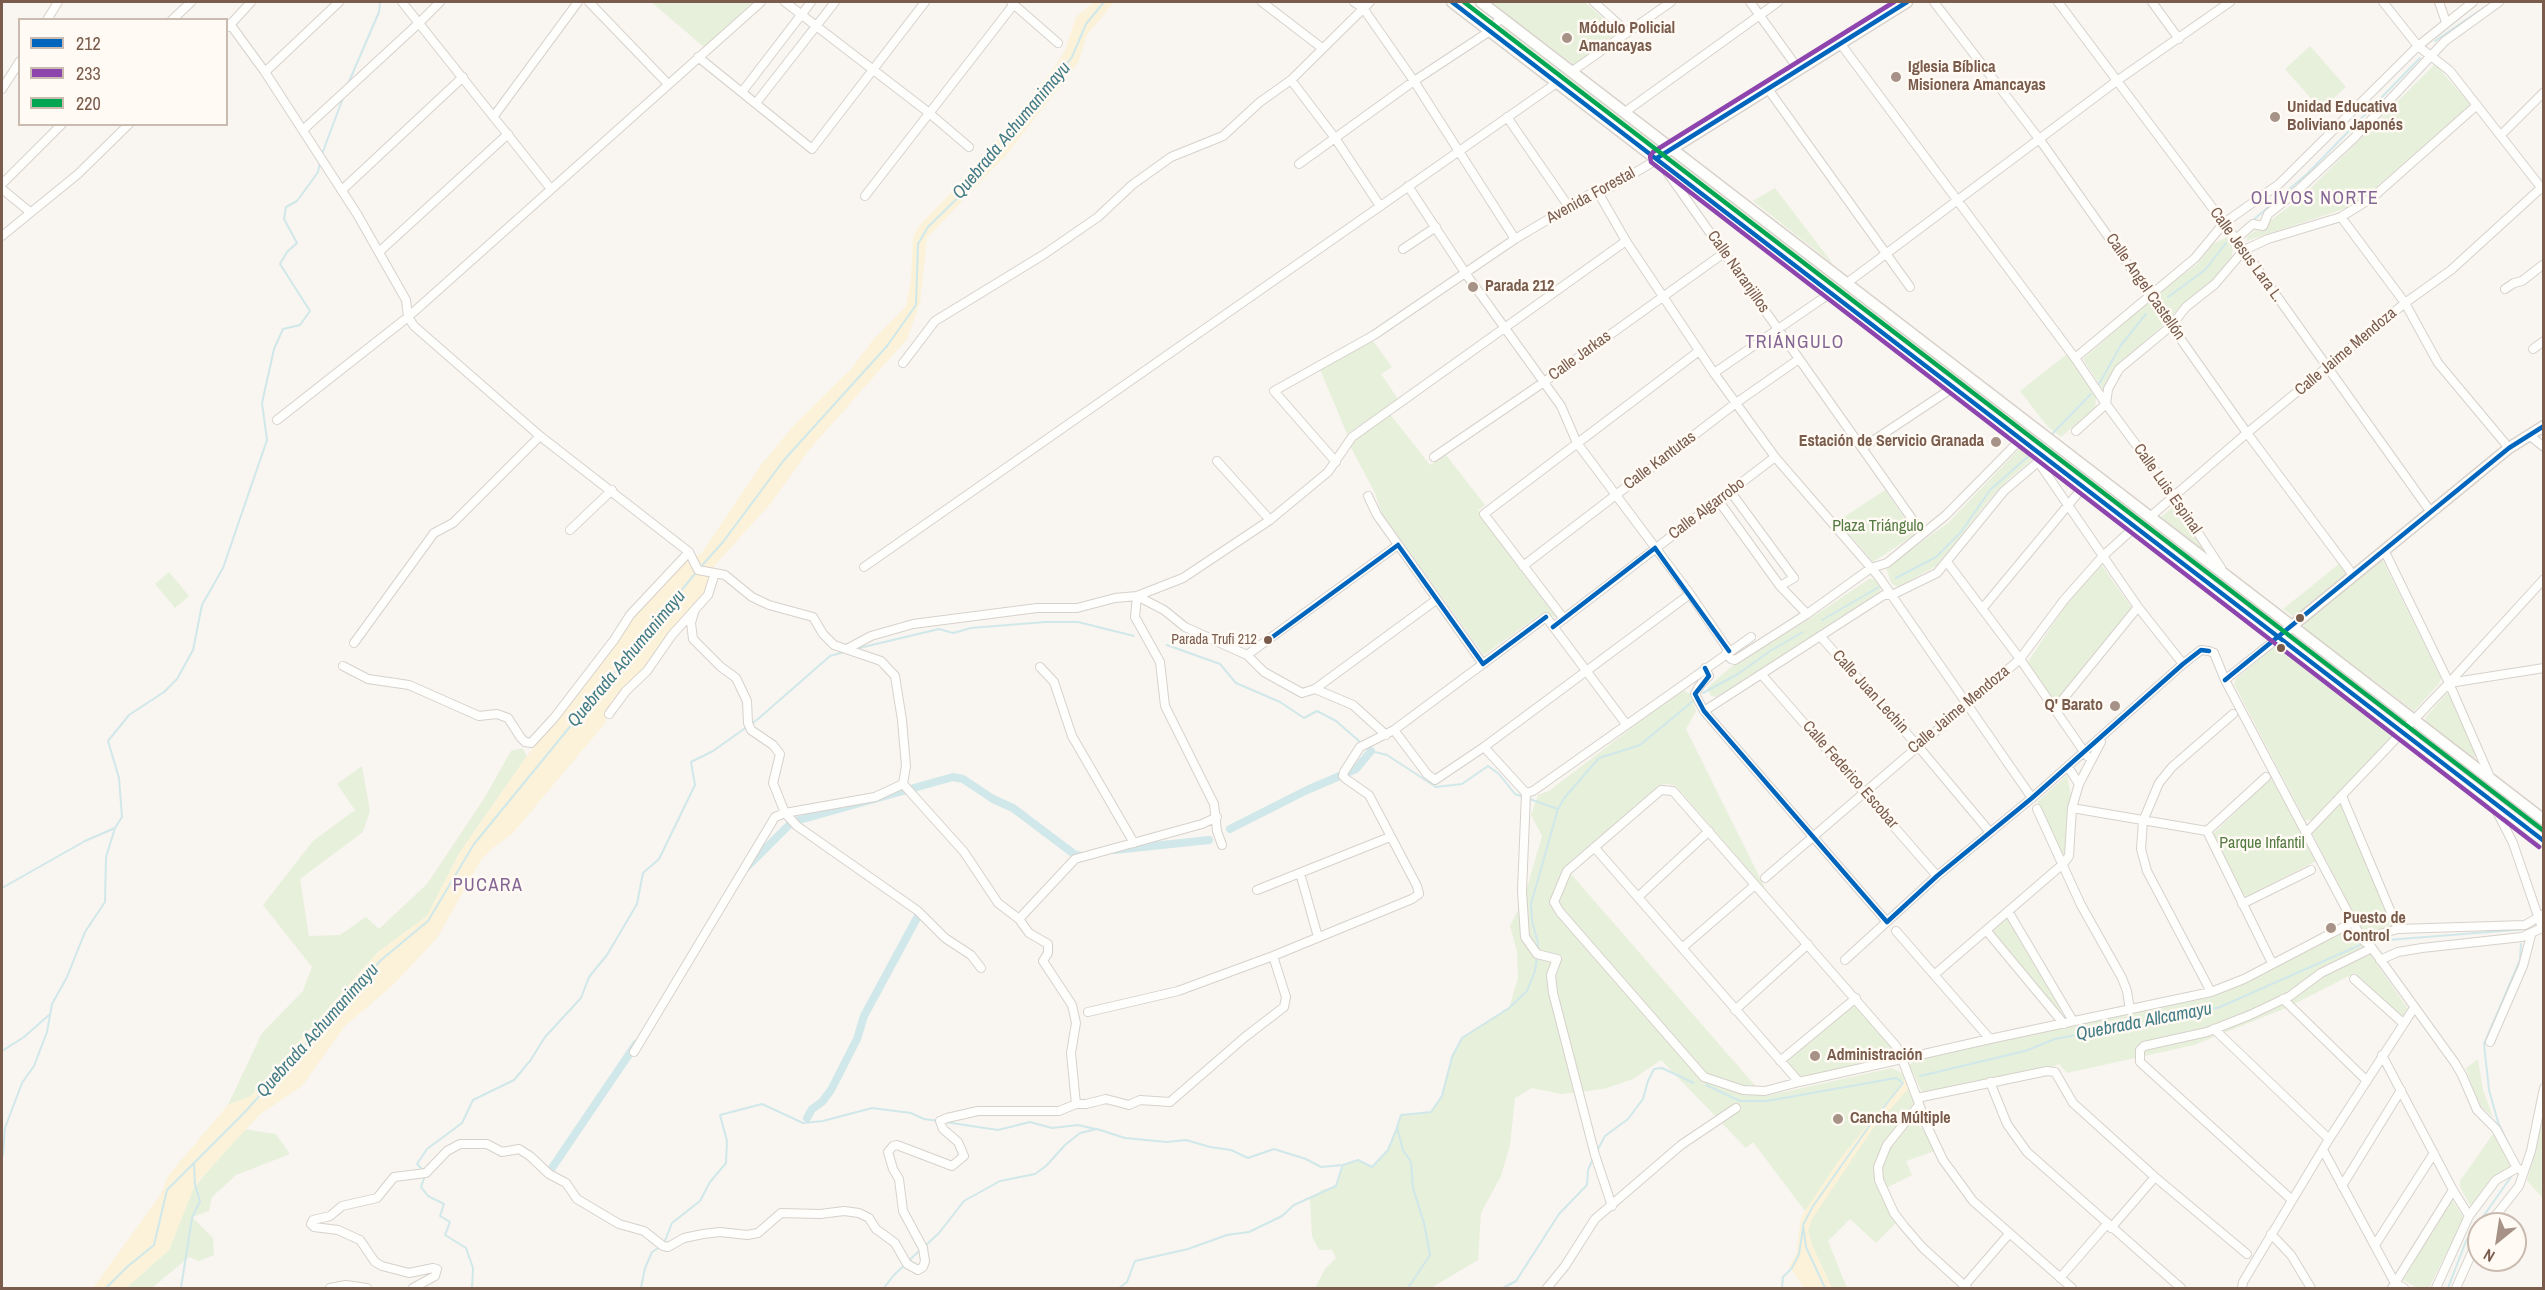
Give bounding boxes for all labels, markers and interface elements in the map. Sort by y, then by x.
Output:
legend [18,18,228,126]
place label: Módulo Policial Amancayas [1579,19,1675,57]
text: 212 [76,31,101,56]
marker: Módulo Policial Amancayas [1560,31,1574,45]
water label: Quebrada Achumanimayu [948,58,1076,204]
place label: Iglesia Bíblica Misionera Amancayas [1908,58,2046,96]
text: 233 [76,61,101,86]
marker: Iglesia Bíblica Misionera Amancayas [1889,70,1903,84]
text: 220 [76,91,101,116]
place label: Unidad Educativa Boliviano Japonés [2287,98,2403,136]
marker: Unidad Educativa Boliviano Japonés [2268,110,2282,124]
street label: Avenida Forestal [1543,164,1639,228]
district label: OLIVOS NORTE [2251,188,2379,210]
street label: Calle Jesus Lara L. [2205,204,2287,306]
street label: Calle Naranjillos [1703,227,1773,317]
street label: Calle Angel Castellón [2101,230,2189,344]
place label: Parada 212 [1485,277,1554,297]
marker: Parada 212 [1466,280,1480,294]
street label: Calle Jaime Mendoza [2291,304,2401,400]
street label: Calle Jarkas [1545,327,1615,385]
district label: TRIÁNGULO [1745,332,1845,354]
street label: Calle Kantutas [1620,428,1700,494]
place label: Estación de Servicio Granada [1799,432,1984,452]
marker: Estación de Servicio Granada [1989,435,2003,449]
street label: Calle Luis Espinal [2129,440,2205,538]
street label: Calle Algarrobo [1665,474,1749,544]
park label: Plaza Triángulo [1832,517,1924,537]
water label: Quebrada Achumanimayu [563,586,691,732]
unlabelled marker [2294,612,2306,624]
place label: Parada Trufi 212 [1171,632,1257,648]
marker: Parada Trufi 212 [1262,634,1274,646]
unlabelled marker [2275,642,2287,654]
street label: Calle Juan Lechin [1828,647,1912,737]
street label: Calle Jaime Mendoza [1904,662,2014,758]
place label: Q' Barato [2044,696,2103,716]
marker: Q' Barato [2108,699,2122,713]
street label: Calle Federico Escobar [1798,717,1902,833]
park label: Parque Infantil [2219,834,2305,854]
district label: PUCARA [453,875,523,897]
place label: Puesto de Control [2343,909,2406,947]
marker: Puesto de Control [2324,921,2338,935]
water label: Quebrada Achumanimayu [252,960,384,1102]
water label: Quebrada Allcamayu [2074,998,2214,1046]
place label: Administración [1827,1046,1923,1066]
marker: Administración [1808,1049,1822,1063]
place label: Cancha Múltiple [1850,1109,1951,1129]
marker: Cancha Múltiple [1831,1112,1845,1126]
north arrow [2467,1212,2527,1272]
text: N [2479,1244,2499,1268]

